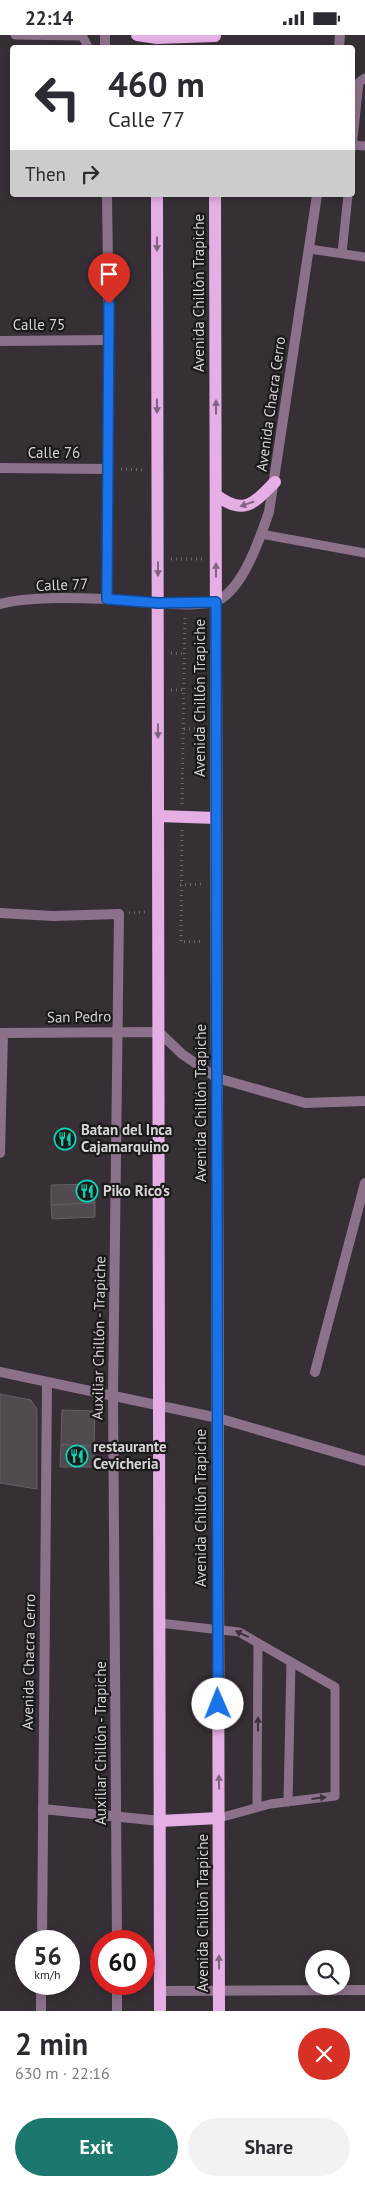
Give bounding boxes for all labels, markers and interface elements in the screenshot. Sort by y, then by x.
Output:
text: 22:14 [25,6,73,30]
text: 460 m [108,61,205,107]
icon: left [25,65,90,130]
text: Calle 77 [108,105,185,133]
icon: right [76,160,104,188]
text: Then [25,162,66,186]
street label: Avenida Chillón Trapiche [189,214,208,372]
one-way arrow [153,236,161,252]
pin [88,253,130,304]
icon: arrive [95,260,123,288]
street label: Calle 75 [13,315,65,334]
street label: Avenida Chacra Cerro [252,335,289,473]
one-way arrow [153,398,161,414]
one-way arrow [212,399,220,415]
street label: Calle 76 [28,443,80,462]
one-way arrow [240,501,255,508]
one-way arrow [154,561,162,577]
one-way arrow [212,562,220,578]
street label: Calle 77 [35,574,89,595]
street label: Avenida Chillón Trapiche [190,619,209,777]
one-way arrow [154,723,162,739]
street label: San Pedro [47,1006,111,1027]
street label: Avenida Chillón Trapiche [191,1024,210,1182]
place label: Batan del Inca Cajamarquino [81,1120,172,1156]
restaurant icon: Batan del Inca Cajamarquino [53,1127,77,1151]
restaurant icon: Piko Rico's [75,1179,99,1203]
place label: Piko Rico's [103,1181,170,1200]
street label: Auxiliar Chillón - Trapiche [88,1256,109,1420]
street label: Avenida Chillón Trapiche [191,1429,210,1587]
place label: restaurante Cevicheria [93,1437,167,1473]
restaurant icon: restaurante Cevicheria [65,1444,89,1468]
street label: Avenida Chacra Cerro [18,1594,39,1730]
one-way arrow [235,1630,249,1638]
street label: Auxiliar Chillón - Trapiche [91,1661,110,1825]
position arrow [191,1677,243,1729]
one-way arrow [254,1715,262,1731]
one-way arrow [215,1774,223,1790]
one-way arrow [311,1794,327,1802]
street label: Avenida Chillón Trapiche [193,1834,212,1992]
speed limit sign: 60 [90,1930,155,1995]
text: 56 [33,1940,62,1972]
map controls [305,1950,350,1995]
button: search [305,1950,350,1995]
one-way arrow [215,1954,223,1970]
text: km/h [34,1967,61,1982]
text: 2 min [15,2024,88,2063]
button: close [298,2028,350,2080]
text: 630 m · 22:16 [15,2063,110,2083]
button: Exit [15,2118,178,2176]
button: Share [188,2118,350,2176]

